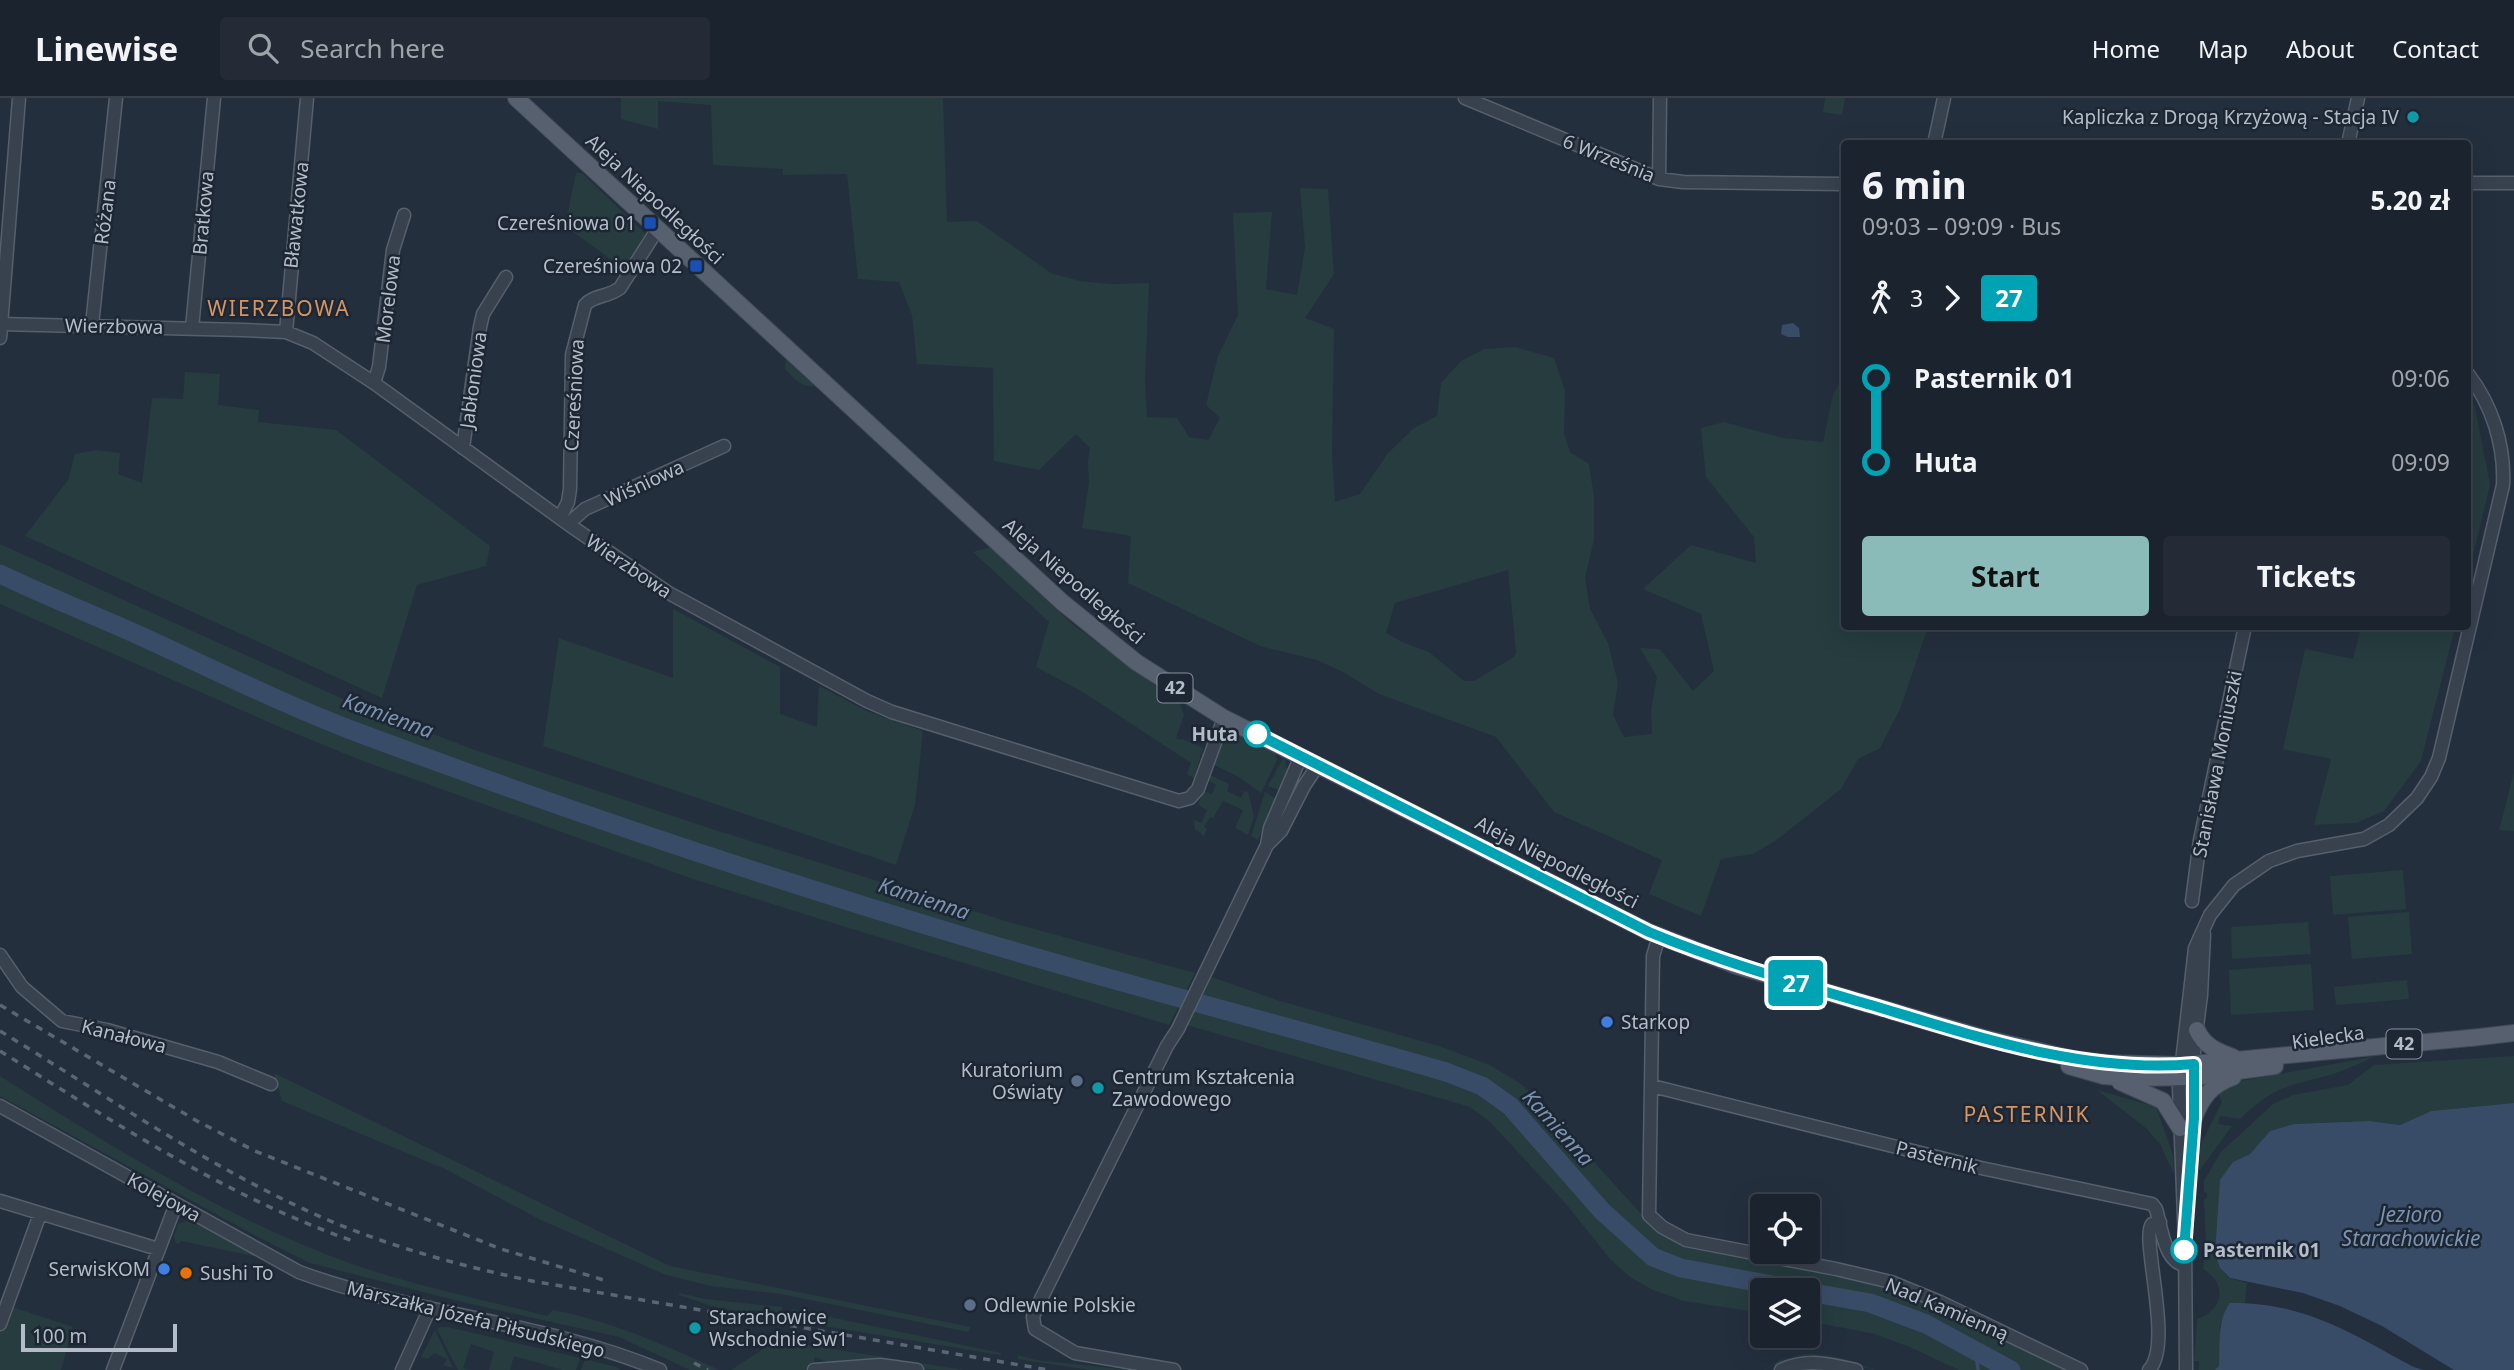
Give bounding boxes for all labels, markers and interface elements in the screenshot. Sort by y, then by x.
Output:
search box [220,17,710,80]
text: Linewise [35,26,178,71]
icon: search [244,29,282,67]
text: Search here [300,30,445,66]
text: Home [2092,32,2160,65]
text: Map [2198,32,2248,65]
text: About [2286,32,2354,65]
text: Contact [2392,32,2479,65]
place label: Kapliczka z Drogą Krzyżową - Stacja IV [2062,104,2400,130]
marker: Kapliczka z Drogą Krzyżową - Stacja IV [2405,109,2421,125]
street label: Aleja Niepodległości [580,128,730,270]
street label: 6 Września [1559,128,1659,188]
text: 6 min [1862,158,1967,210]
street label: Bławatkowa [277,160,315,270]
street label: Bratkowa [186,170,220,256]
street label: Różana [88,178,122,246]
text: 5.20 zł [2371,182,2450,218]
place label: Czereśniowa 01 [497,210,636,236]
text: 09:03 – 09:09 · Bus [1862,210,2061,242]
marker: Czereśniowa 01 [642,215,658,231]
street label: Morelowa [370,253,406,345]
place label: Czereśniowa 02 [543,253,682,279]
marker: Czereśniowa 02 [688,258,704,274]
icon: walk [1862,279,1900,317]
icon: forward [1933,279,1971,317]
text: 27 [1995,281,2023,314]
text: 3 [1910,282,1923,314]
district label: WIERZBOWA [207,294,351,322]
street label: Wierzbowa [65,312,163,340]
street label: Jabłoniowa [453,330,493,432]
street label: Czereśniowa [558,338,590,452]
text: Pasternik 01 [1914,360,2075,396]
text: 09:06 [2391,362,2450,394]
text: Huta [1914,444,1978,480]
text: 09:09 [2391,446,2450,478]
street label: Wiśniowa [600,453,688,513]
street label: Aleja Niepodległości [998,512,1150,650]
street label: Wierzbowa [581,528,677,604]
button: Start [1862,536,2149,616]
button: Tickets [2163,536,2450,616]
street label: Stanisława Moniuszki [2186,668,2248,860]
road number: 42 [1158,674,1192,702]
water label: Kamienna [339,686,437,744]
place label: Huta [1191,721,1238,747]
marker: Huta [1244,721,1270,747]
street label: Aleja Niepodległości [1471,810,1643,914]
water label: Kamienna [875,870,974,926]
line badge: 27 [1764,960,1828,1006]
text: 27 [1782,966,1810,999]
place label: Starkop [1621,1009,1690,1035]
street label: Kanałowa [79,1013,169,1059]
marker: Starkop [1599,1014,1615,1030]
street label: Kielecka [2290,1019,2366,1055]
road number: 42 [2386,1029,2422,1058]
place label: Kuratorium Oświaty [961,1057,1063,1105]
place label: Centrum Kształcenia Zawodowego [1112,1064,1295,1112]
marker: Kuratorium Oświaty [1069,1073,1085,1089]
marker: Centrum Kształcenia Zawodowego [1090,1080,1106,1096]
water label: Kamienna [1517,1083,1601,1172]
district label: PASTERNIK [1963,1100,2091,1128]
street label: Pasternik [1893,1134,1981,1180]
street label: Kolejowa [123,1166,205,1228]
map controls [1750,1194,1820,1348]
button: locate [1750,1194,1820,1264]
water label: Jezioro Starachowickie [2342,1200,2480,1252]
marker: Pasternik 01 [2171,1237,2197,1263]
place label: Pasternik 01 [2203,1237,2320,1263]
place label: SerwisKOM [49,1256,150,1282]
place label: Sushi To [200,1260,274,1286]
marker: SerwisKOM [156,1261,172,1277]
marker: Sushi To [178,1265,194,1281]
street label: Nad Kamienną [1881,1271,2013,1347]
street label: Marszałka Józefa Piłsudskiego [344,1274,608,1364]
button: layers [1750,1278,1820,1348]
place label: Odlewnie Polskie [984,1292,1136,1318]
marker: Odlewnie Polskie [962,1297,978,1313]
place label: Starachowice Wschodnie Sw1 [709,1304,848,1352]
marker: Starachowice Wschodnie Sw1 [687,1320,703,1336]
scale bar [21,1321,177,1353]
text: 100 m [32,1323,87,1349]

